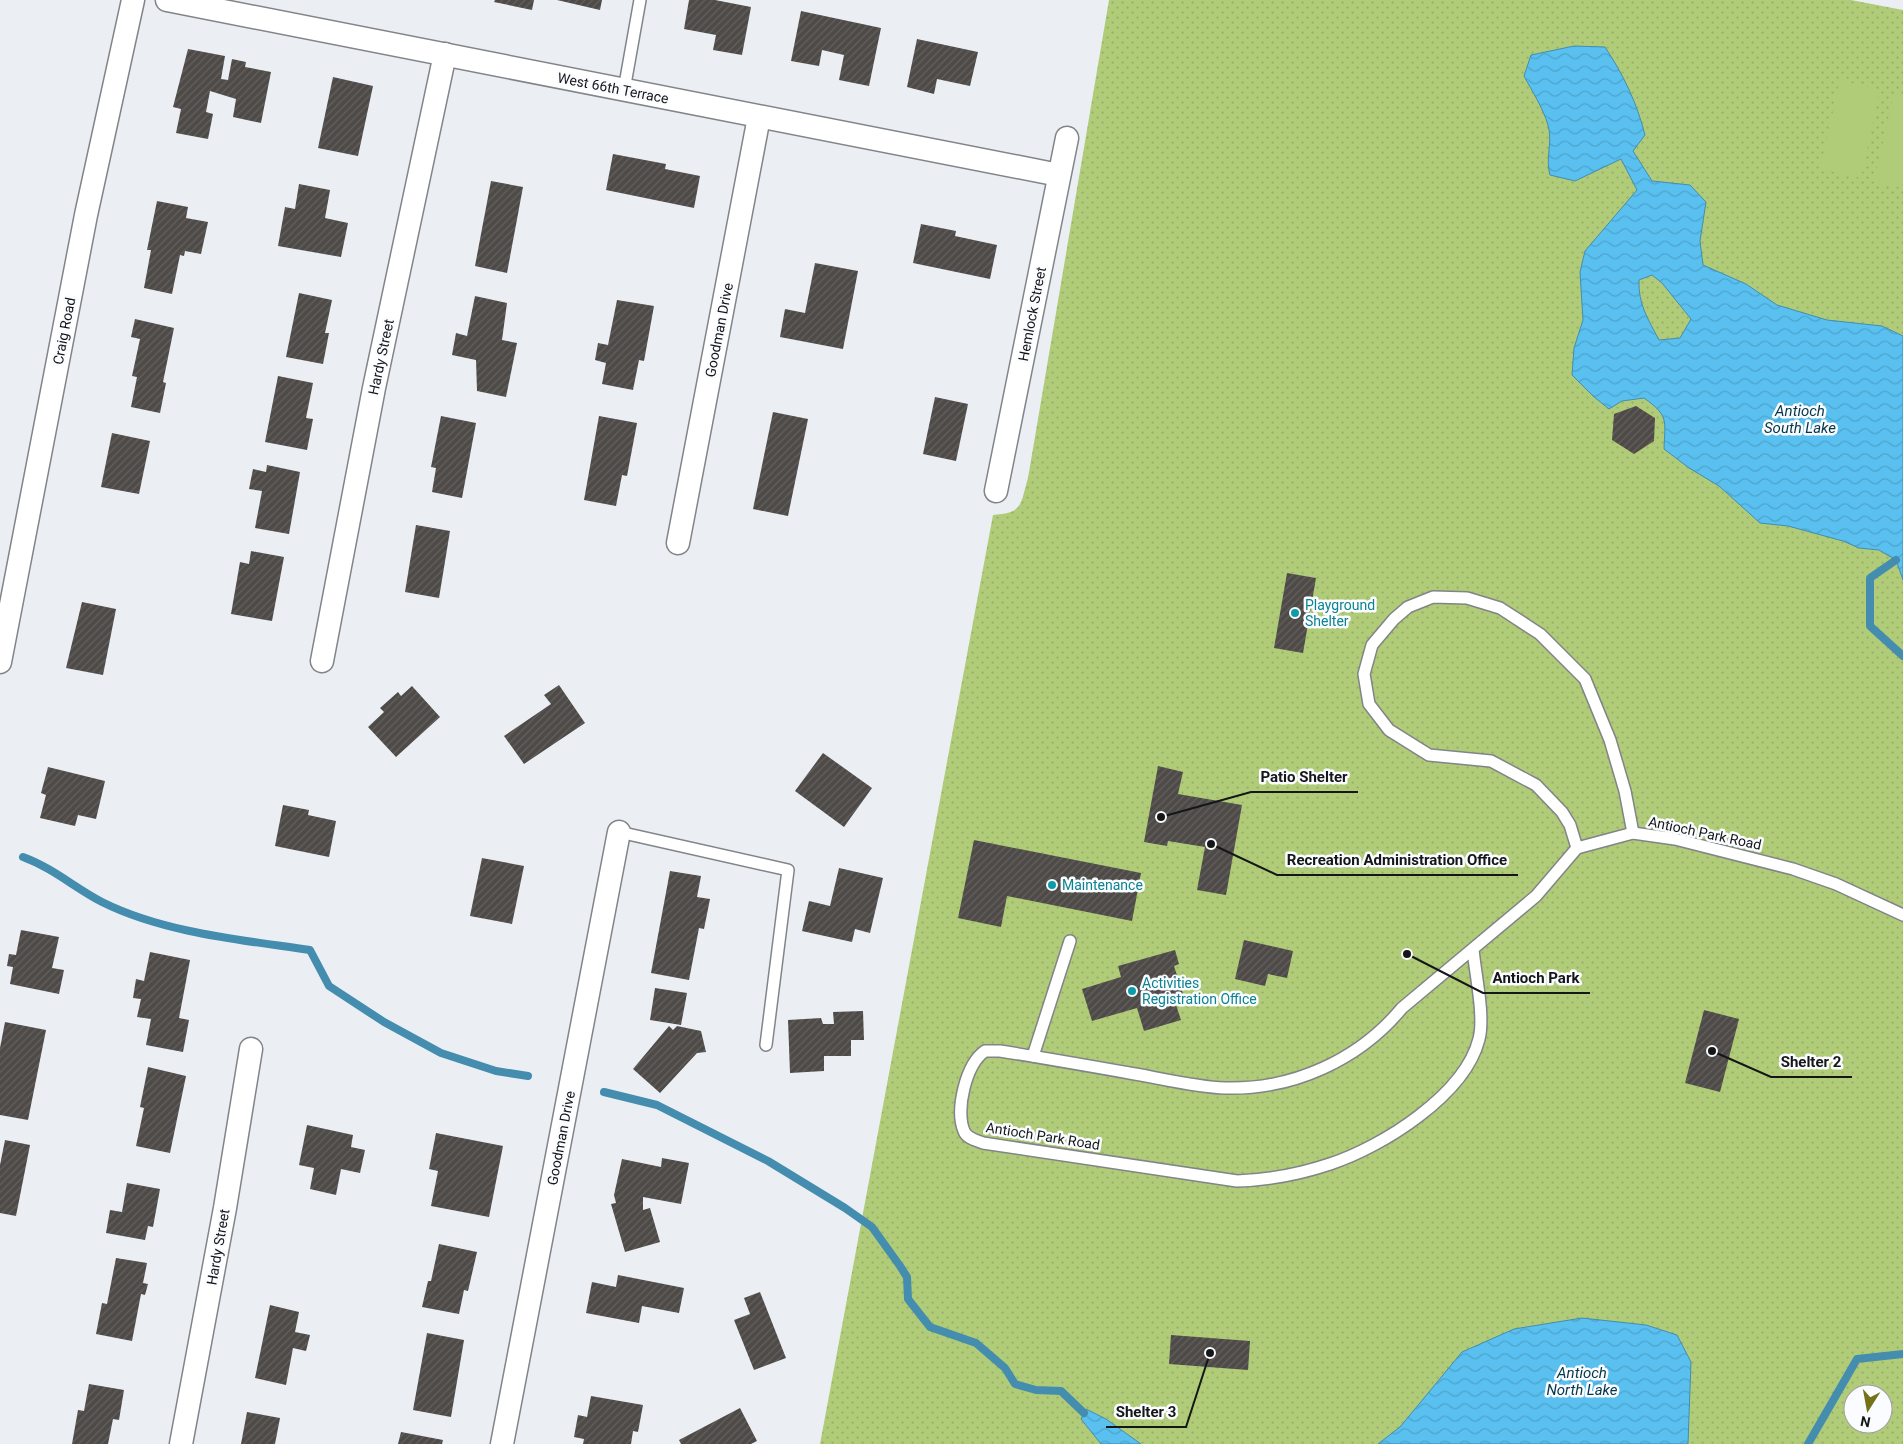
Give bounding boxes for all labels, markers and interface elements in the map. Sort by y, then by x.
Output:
street label: West 66th Terrace [556,69,670,107]
street label: Hemlock Street [1015,265,1049,363]
street label: Goodman Drive [702,281,736,379]
street label: Craig Road [50,296,78,366]
street label: Hardy Street [365,317,397,396]
water label: Antioch South Lake [1764,402,1836,437]
place label: Playground Shelter [1305,597,1375,629]
marker: Playground Shelter [1289,607,1301,619]
callout: Patio Shelter [1251,762,1358,792]
text: Patio Shelter [1260,768,1348,786]
street label: Antioch Park Road [1647,813,1763,853]
callout: Recreation Administration Office [1277,845,1518,875]
text: Recreation Administration Office [1287,851,1507,869]
place label: Maintenance [1062,877,1143,893]
marker: Maintenance [1046,879,1058,891]
callout: Antioch Park [1483,963,1590,993]
text: Antioch Park [1493,969,1580,987]
place label: Activities Registration Office [1142,975,1257,1007]
marker: Activities Registration Office [1126,985,1138,997]
callout: Shelter 2 [1771,1047,1852,1077]
text: Shelter 2 [1781,1053,1842,1071]
street label: Goodman Drive [544,1089,578,1187]
street label: Antioch Park Road [985,1119,1101,1153]
street label: Hardy Street [203,1207,233,1286]
water label: Antioch North Lake [1546,1364,1618,1399]
north arrow [1843,1384,1893,1434]
callout: Shelter 3 [1106,1397,1186,1427]
text: Shelter 3 [1116,1403,1176,1421]
text: N [1859,1413,1872,1431]

